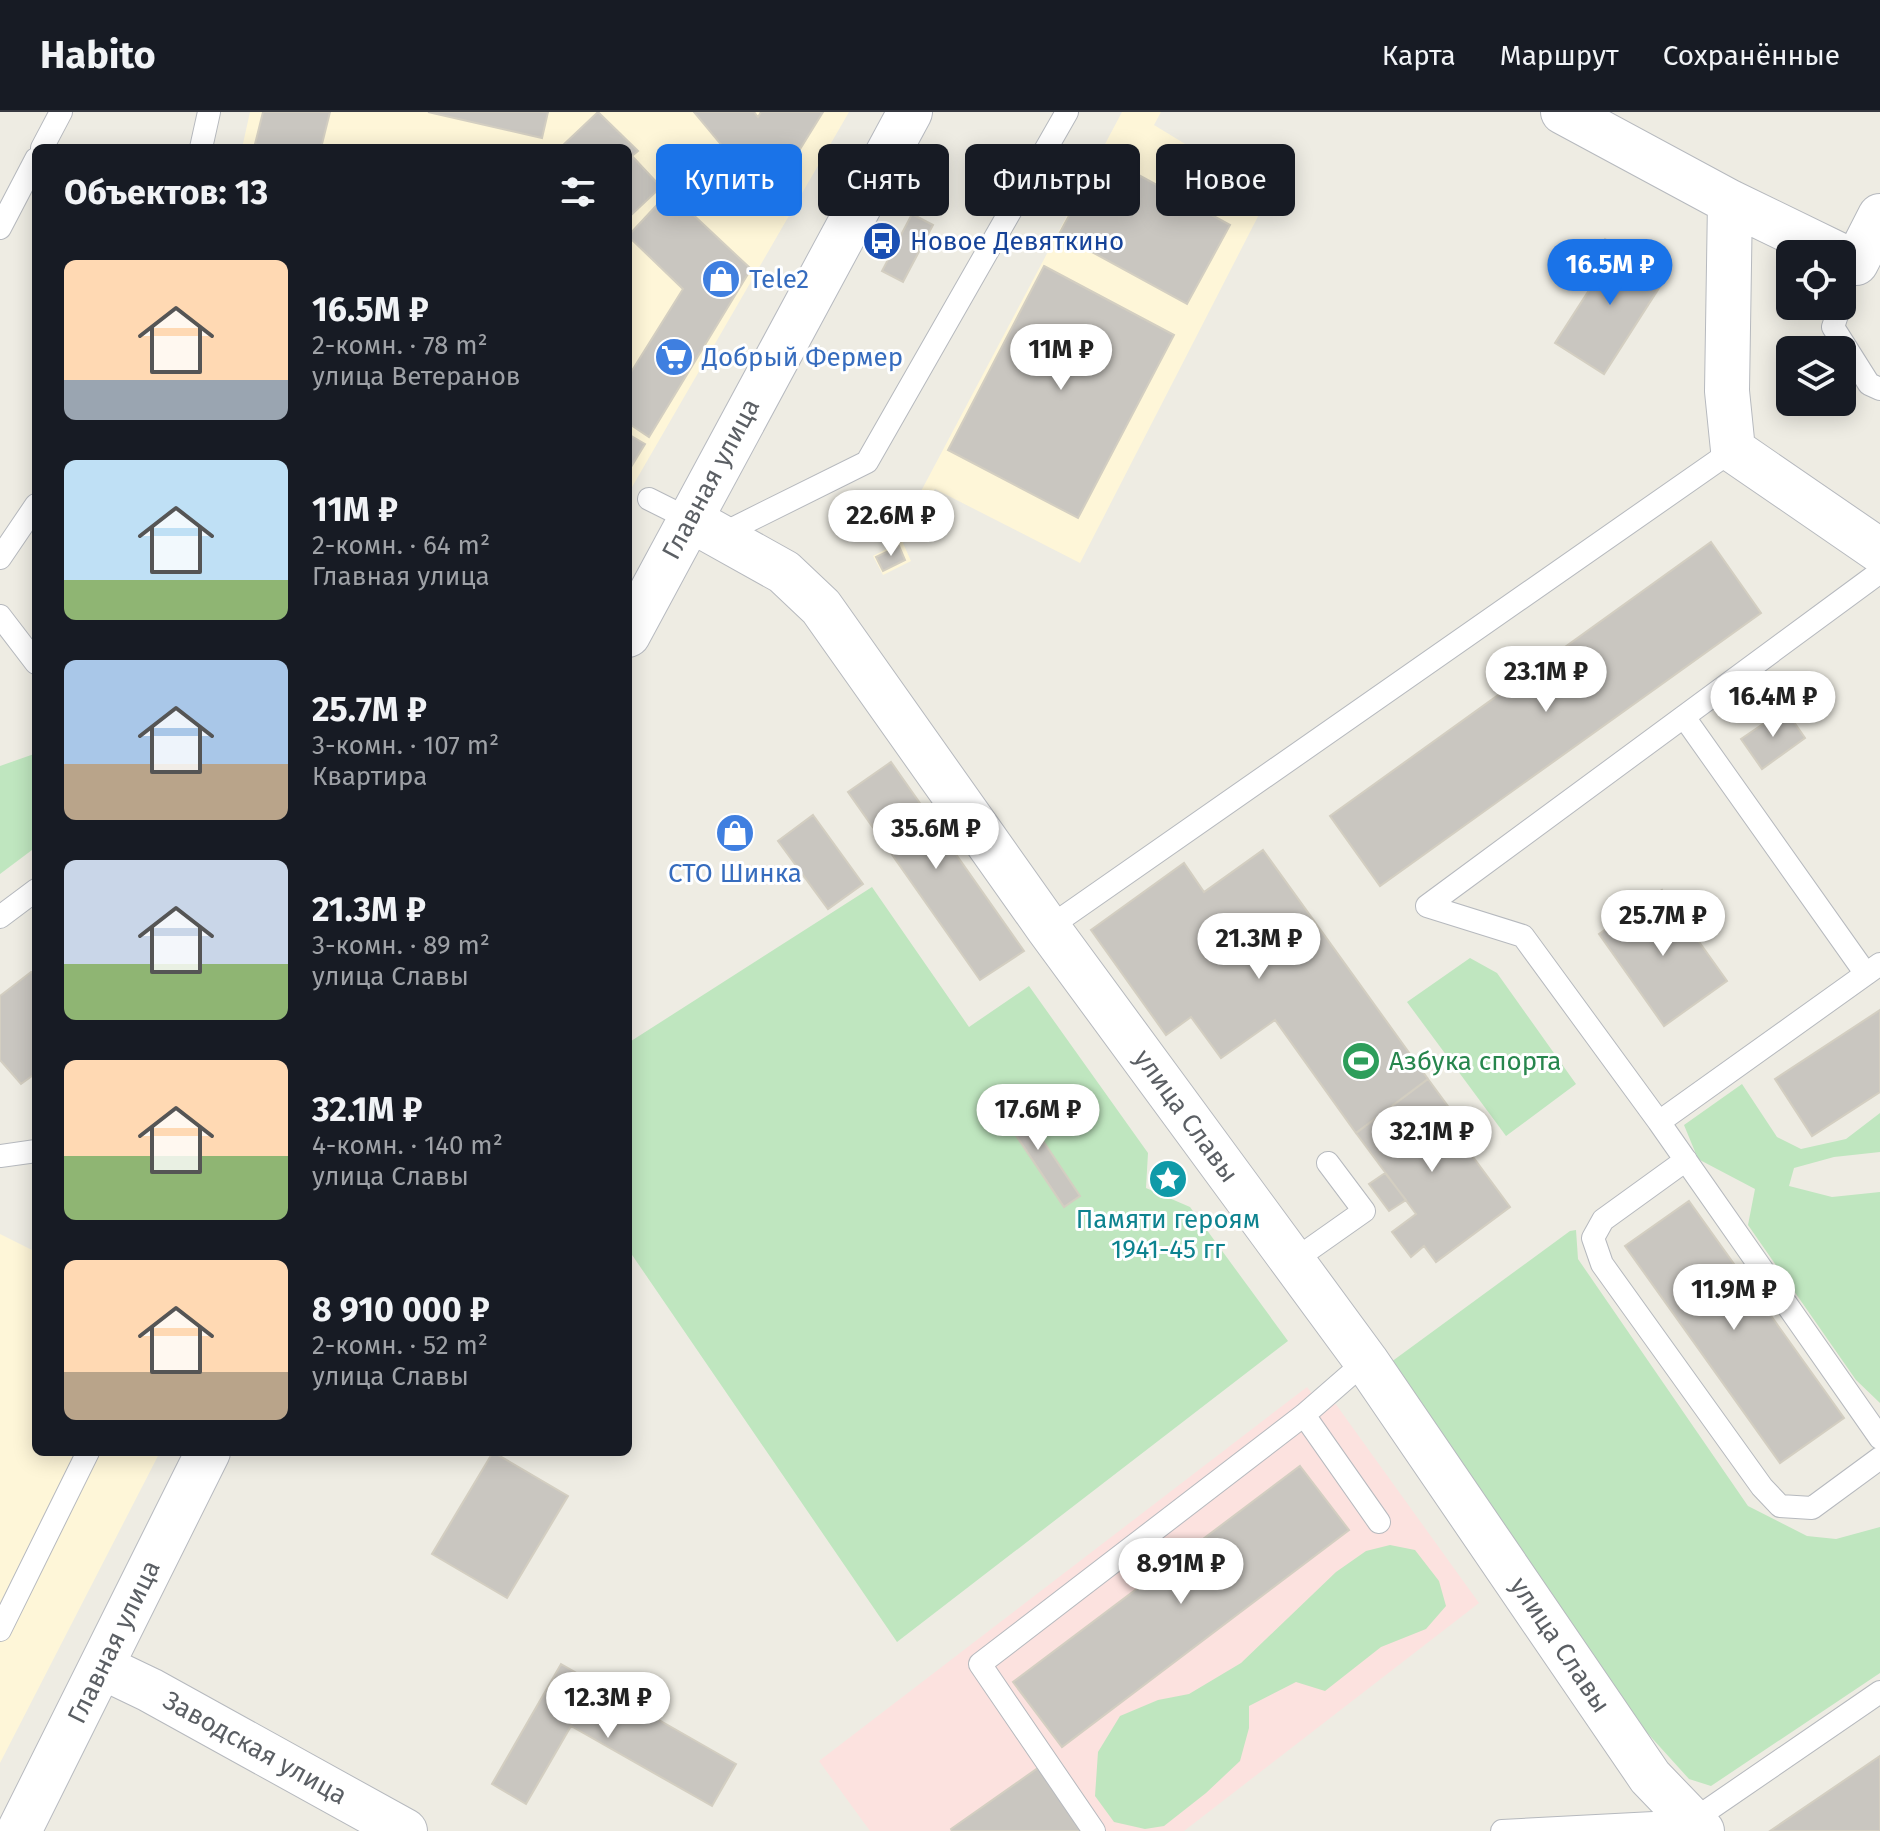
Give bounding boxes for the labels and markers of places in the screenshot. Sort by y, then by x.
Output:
bus stop icon: Новое Девяткино [861,220,903,262]
place label: Новое Девяткино [910,226,1124,257]
pin: 16.5M ₽ [1536,239,1684,307]
shop icon: Tele2 [700,258,742,300]
place label: Tele2 [749,264,809,295]
pin: 11M ₽ [1005,324,1117,392]
supermarket icon: Добрый Фермер [653,336,695,378]
place label: Добрый Фермер [701,342,903,373]
pin: 22.6M ₽ [817,490,965,558]
pin: 23.1M ₽ [1472,646,1620,714]
pin: 16.4M ₽ [1699,671,1847,739]
pin: 35.6M ₽ [862,803,1010,871]
shop icon: СТО Шинка [714,812,756,854]
place label: СТО Шинка [668,858,802,889]
pin: 25.7M ₽ [1589,890,1737,958]
pin: 21.3M ₽ [1185,913,1333,981]
sports icon: Азбука спорта [1340,1040,1382,1082]
place label: Азбука спорта [1389,1046,1561,1077]
pin: 17.6M ₽ [964,1084,1112,1152]
pin: 32.1M ₽ [1358,1106,1506,1174]
place icon: Памяти героям 1941-45 гг [1147,1158,1189,1200]
place label: Памяти героям 1941-45 гг [1076,1204,1260,1265]
pin: 11.9M ₽ [1660,1264,1808,1332]
pin: 8.91M ₽ [1107,1538,1255,1606]
pin: 12.3M ₽ [534,1672,682,1740]

